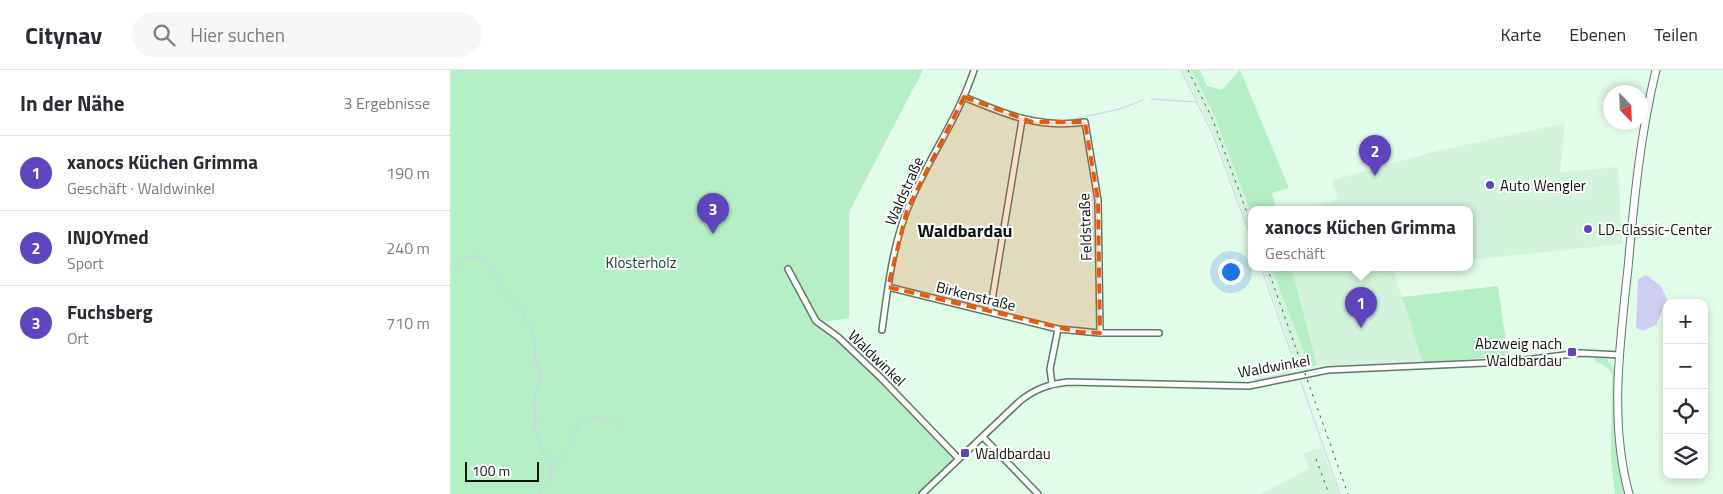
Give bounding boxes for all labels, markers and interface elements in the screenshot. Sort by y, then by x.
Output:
search box [132,12,482,57]
text: Citynav [25,17,102,53]
text: Hier suchen [190,20,285,49]
icon: search [150,21,178,49]
text: Karte [1500,21,1541,48]
text: Ebenen [1569,21,1626,48]
text: Teilen [1654,21,1698,48]
north arrow [1603,85,1648,130]
text: In der Nähe [20,87,125,119]
text: 3 Ergebnisse [343,91,430,115]
pin: 2 [1359,135,1391,176]
text: xanocs Küchen Grimma [67,147,258,176]
street label: Waldstraße [879,153,929,229]
text: 1 [32,161,40,185]
text: 190 m [386,161,430,185]
place label: Auto Wengler [1500,174,1586,197]
text: Geschäft · Waldwinkel [67,176,215,200]
marker: Auto Wengler [1484,179,1496,191]
pin: 3 [697,193,729,234]
street label: Feldstraße [1072,193,1098,261]
popup [1248,206,1473,271]
text: xanocs Küchen Grimma [1265,212,1456,241]
district label: Waldbardau [917,217,1013,244]
place label: LD-Classic-Center [1598,218,1712,241]
text: INJOYmed [67,222,149,251]
marker: LD-Classic-Center [1582,223,1594,235]
text: 2 [32,236,40,260]
text: 240 m [386,236,430,260]
text: Geschäft [1265,241,1325,265]
text: Sport [67,251,104,275]
park label: Klosterholz [605,251,677,274]
your location [1218,259,1244,285]
street label: Birkenstraße [934,275,1018,317]
pin: 1 [1345,287,1377,328]
text: Fuchsberg [67,297,153,326]
map controls [1663,299,1708,479]
button: + [1663,299,1708,344]
text: 3 [32,311,40,335]
text: 710 m [386,311,430,335]
street label: Waldwinkel [843,324,911,392]
text: Ort [67,326,89,350]
place label: Abzweig nach Waldbardau [1475,332,1562,372]
button: − [1663,344,1708,389]
marker: Abzweig nach Waldbardau [1566,346,1578,358]
street label: Waldwinkel [1236,348,1312,384]
button: locate [1663,389,1708,434]
button: layers [1663,434,1708,479]
place label: Waldbardau [975,442,1051,465]
marker: Waldbardau [959,447,971,459]
scale bar [465,459,539,482]
text: 100 m [472,460,510,481]

